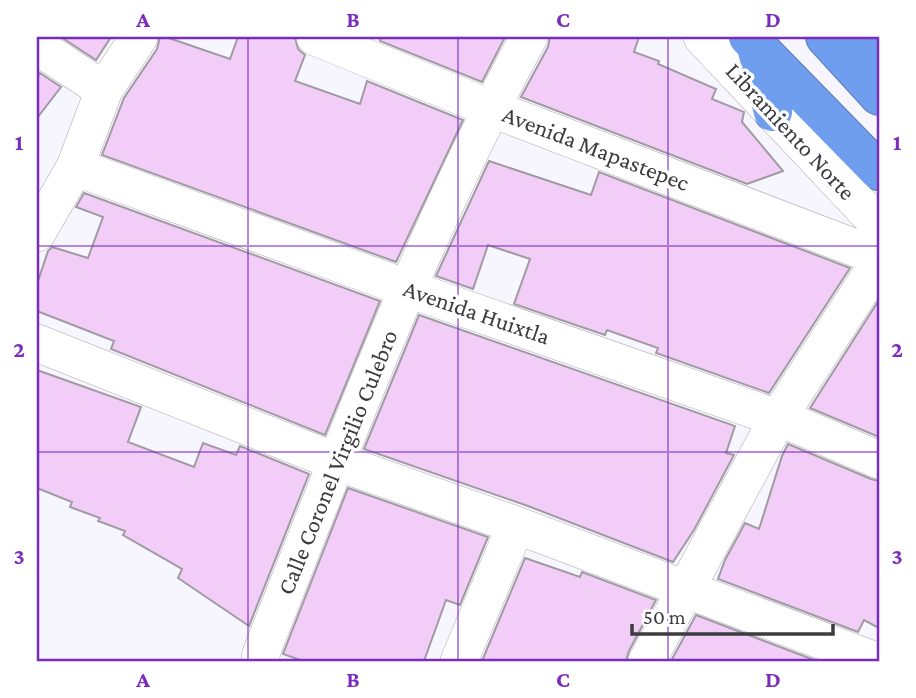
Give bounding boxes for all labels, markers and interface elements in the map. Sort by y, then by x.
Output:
text: A [135,6,150,32]
text: B [346,6,360,32]
text: C [556,6,570,32]
text: D [765,6,781,32]
street label: Libramiento Norte [721,57,861,205]
street label: Avenida Mapastepec [499,100,693,196]
text: 1 [15,129,24,155]
text: 1 [893,129,902,155]
street label: Avenida Huixtla [400,274,554,350]
street label: Calle Coronel Virgilio Culebro [271,326,403,598]
text: 2 [13,336,25,362]
text: 2 [891,336,903,362]
text: 3 [13,543,25,569]
text: 3 [891,543,903,569]
scale bar [632,593,834,637]
text: 50 m [643,605,686,629]
text: A [135,666,150,692]
text: B [346,666,360,692]
text: C [556,666,570,692]
text: D [765,666,781,692]

